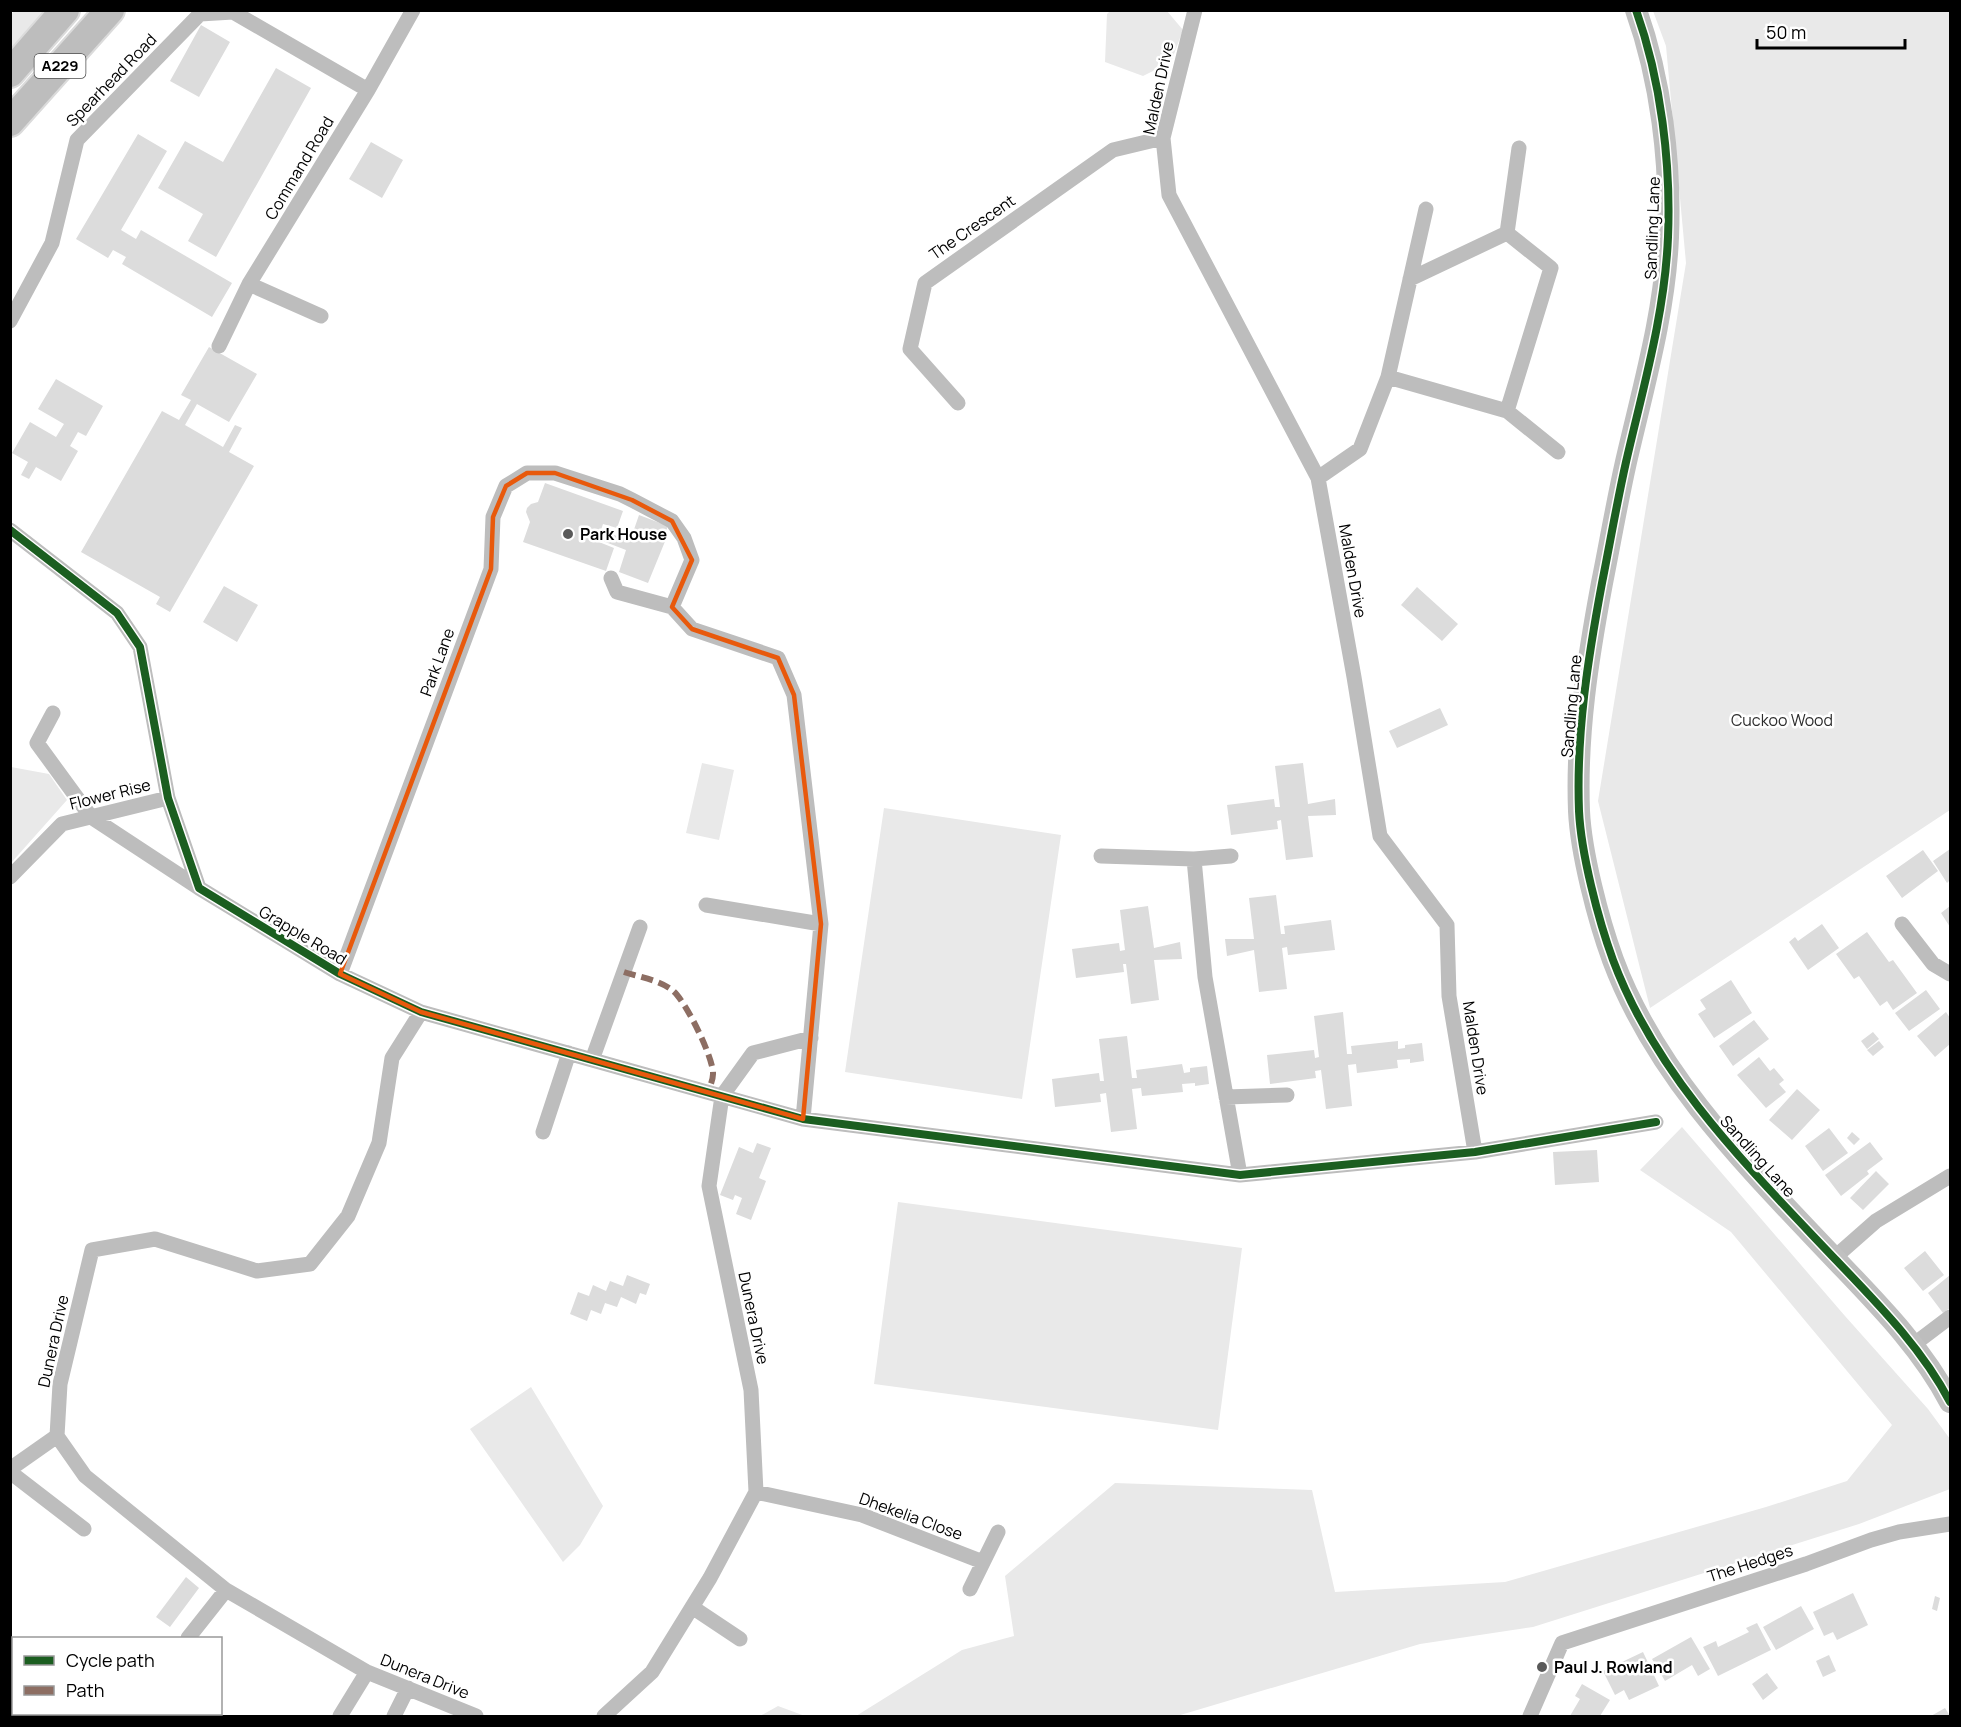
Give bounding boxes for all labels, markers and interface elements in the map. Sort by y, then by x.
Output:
scale bar [1757,12,1906,50]
text: 50 m [1766,20,1806,44]
street label: Spearhead Road [61,29,161,131]
street label: Malden Drive [1137,39,1179,137]
road number: A229 [34,54,86,78]
street label: Command Road [259,112,339,224]
street label: Sandling Lane [1639,176,1665,280]
street label: The Crescent [925,189,1019,265]
street label: Malden Drive [1334,522,1372,620]
place label: Park House [580,523,668,545]
marker: Park House [561,527,575,541]
street label: Park Lane [415,625,459,699]
street label: Sandling Lane [1556,654,1586,758]
park label: Cuckoo Wood [1731,709,1833,731]
street label: Flower Rise [67,773,153,815]
street label: Grapple Road [255,900,351,970]
street label: Malden Drive [1458,999,1494,1097]
street label: Sandling Lane [1715,1110,1801,1202]
street label: Dunera Drive [733,1270,775,1366]
street label: Dunera Drive [32,1293,74,1389]
street label: Dhekelia Close [856,1487,966,1545]
street label: The Hedges [1704,1539,1796,1587]
legend [12,1637,222,1715]
text: Cycle path [66,1648,155,1672]
street label: Dunera Drive [377,1648,473,1704]
place label: Paul J. Rowland [1554,1656,1673,1678]
marker: Paul J. Rowland [1535,1660,1549,1674]
text: Path [66,1678,104,1702]

